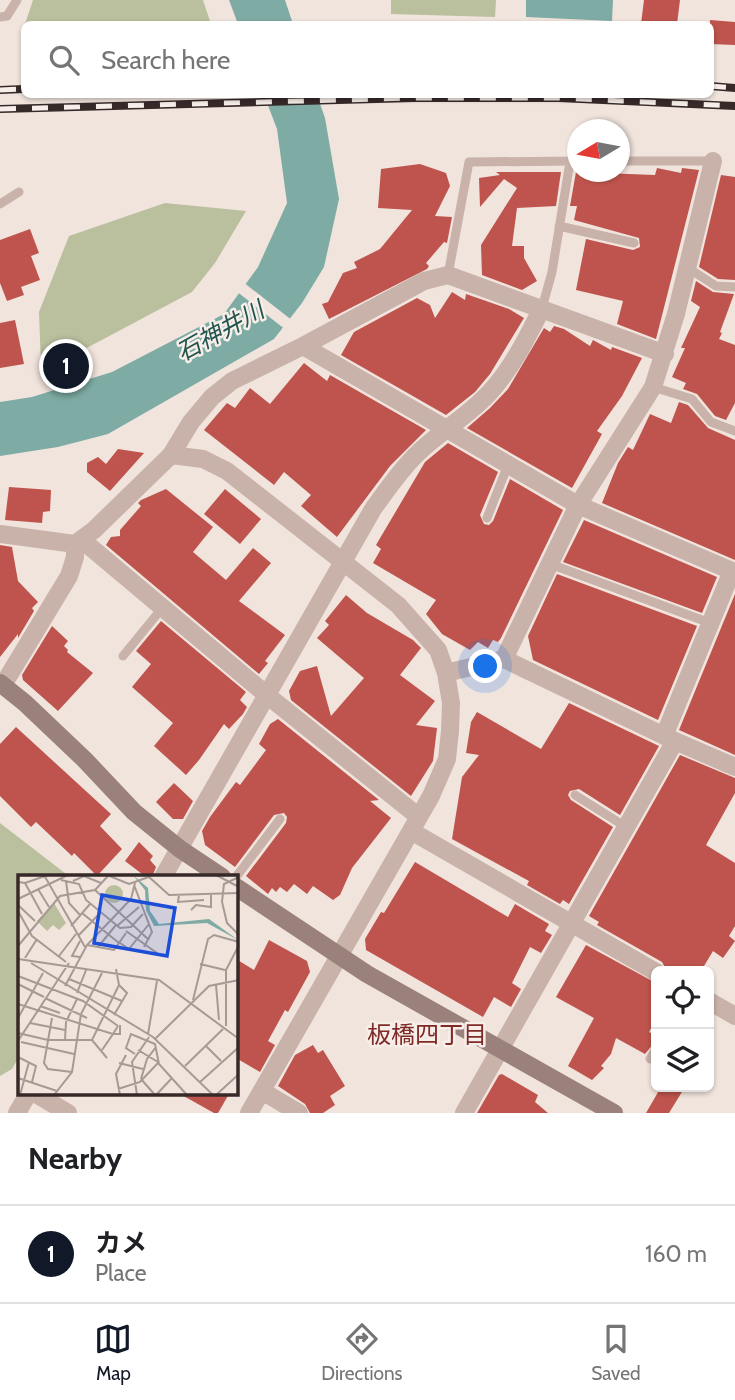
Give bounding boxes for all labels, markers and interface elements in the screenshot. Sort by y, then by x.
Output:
search box [21,21,714,98]
icon: search [45,41,83,79]
text: Search here [101,44,230,76]
north arrow [567,119,630,182]
water label: 石神井川 [171,294,272,367]
pin: 1 [43,340,89,392]
your location [468,649,502,683]
inset map [18,875,238,1096]
map controls [651,966,714,1092]
button: locate [651,966,714,1029]
district label: 板橋四丁目 [367,1020,487,1049]
button: layers [651,1029,714,1092]
text: Nearby [28,1140,122,1177]
text: カメ [95,1227,147,1259]
text: 1 [47,1240,55,1268]
text: 160 m [645,1240,707,1268]
text: Place [95,1259,147,1287]
tab: Map [94,1320,132,1385]
tab: Directions [321,1320,402,1385]
tab: Saved [591,1320,641,1385]

